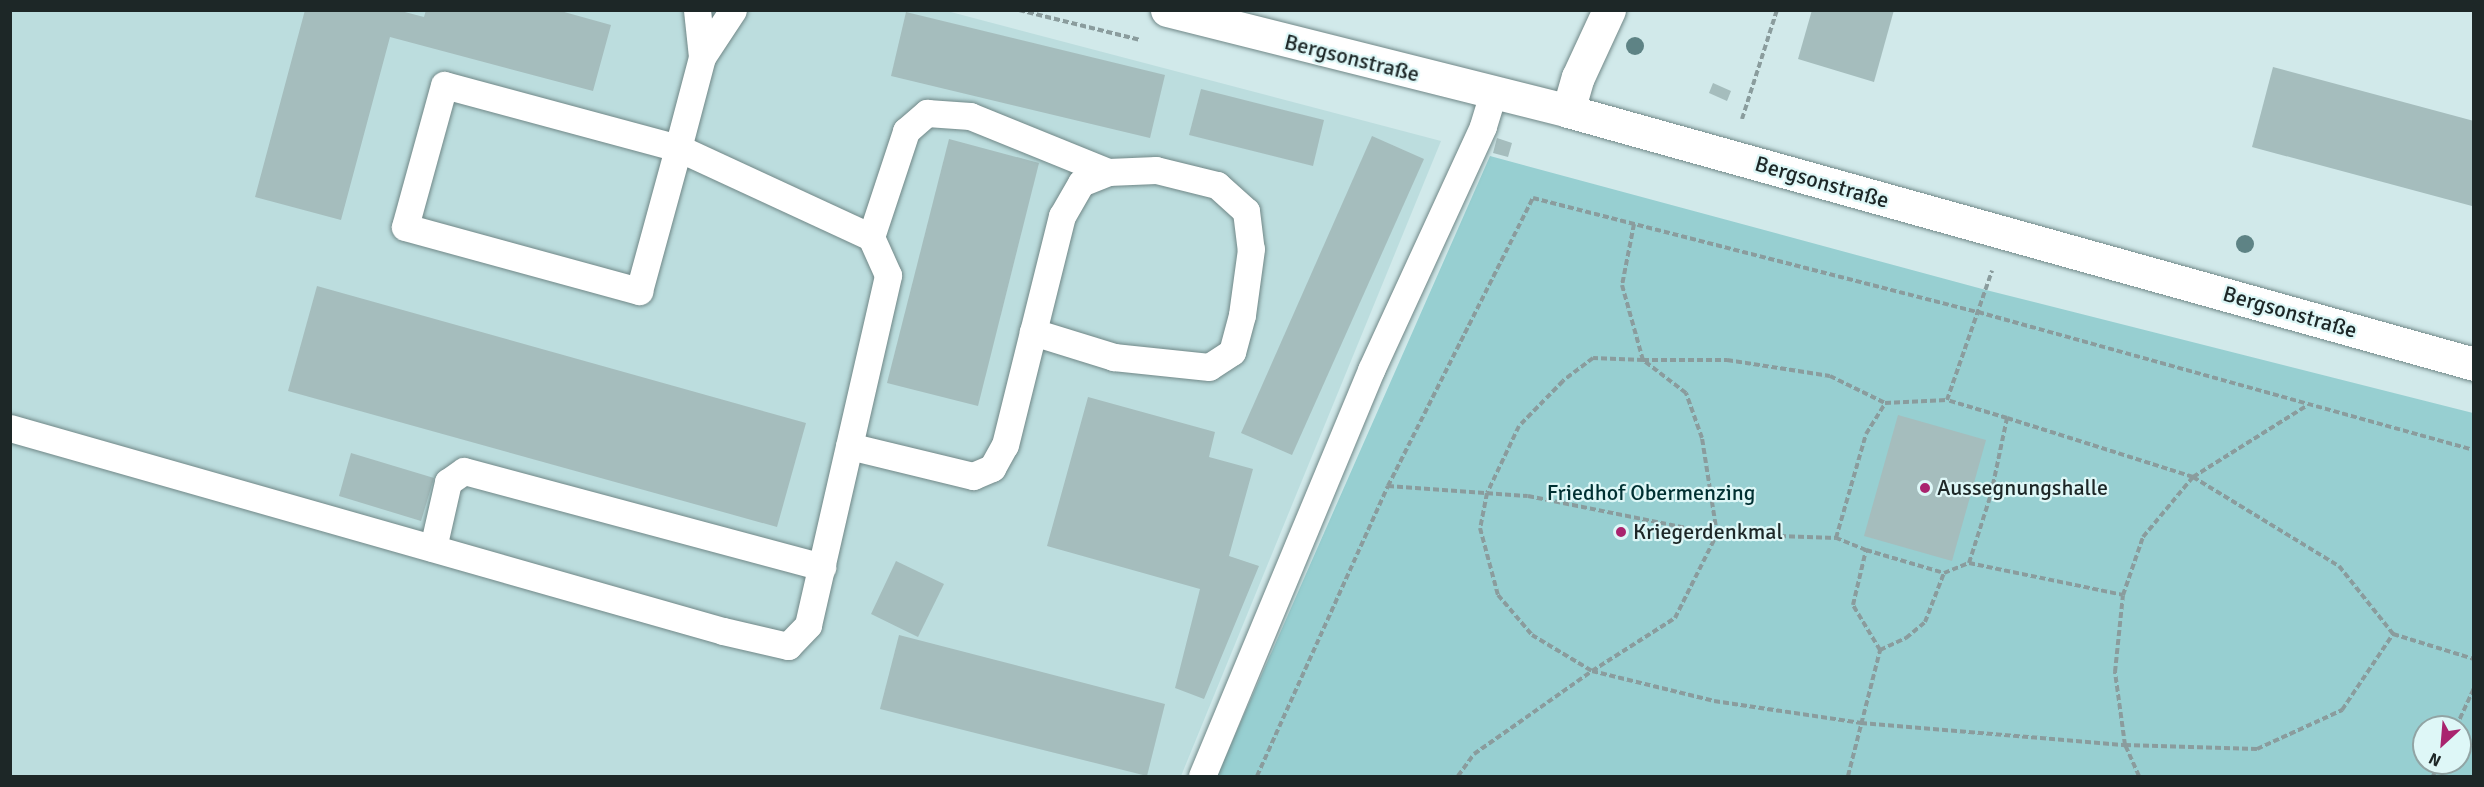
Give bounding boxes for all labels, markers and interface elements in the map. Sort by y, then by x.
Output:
street label: Bergsonstraße [1282,28,1422,88]
street label: Bergsonstraße [1752,150,1892,214]
street label: Bergsonstraße [2220,280,2360,344]
place label: Aussegnungshalle [1937,475,2108,501]
park label: Friedhof Obermenzing [1547,480,1755,506]
marker: Aussegnungshalle [1918,481,1932,495]
place label: Kriegerdenkmal [1633,519,1783,545]
marker: Kriegerdenkmal [1614,525,1628,539]
north arrow [2412,715,2472,775]
text: N [2426,748,2444,771]

